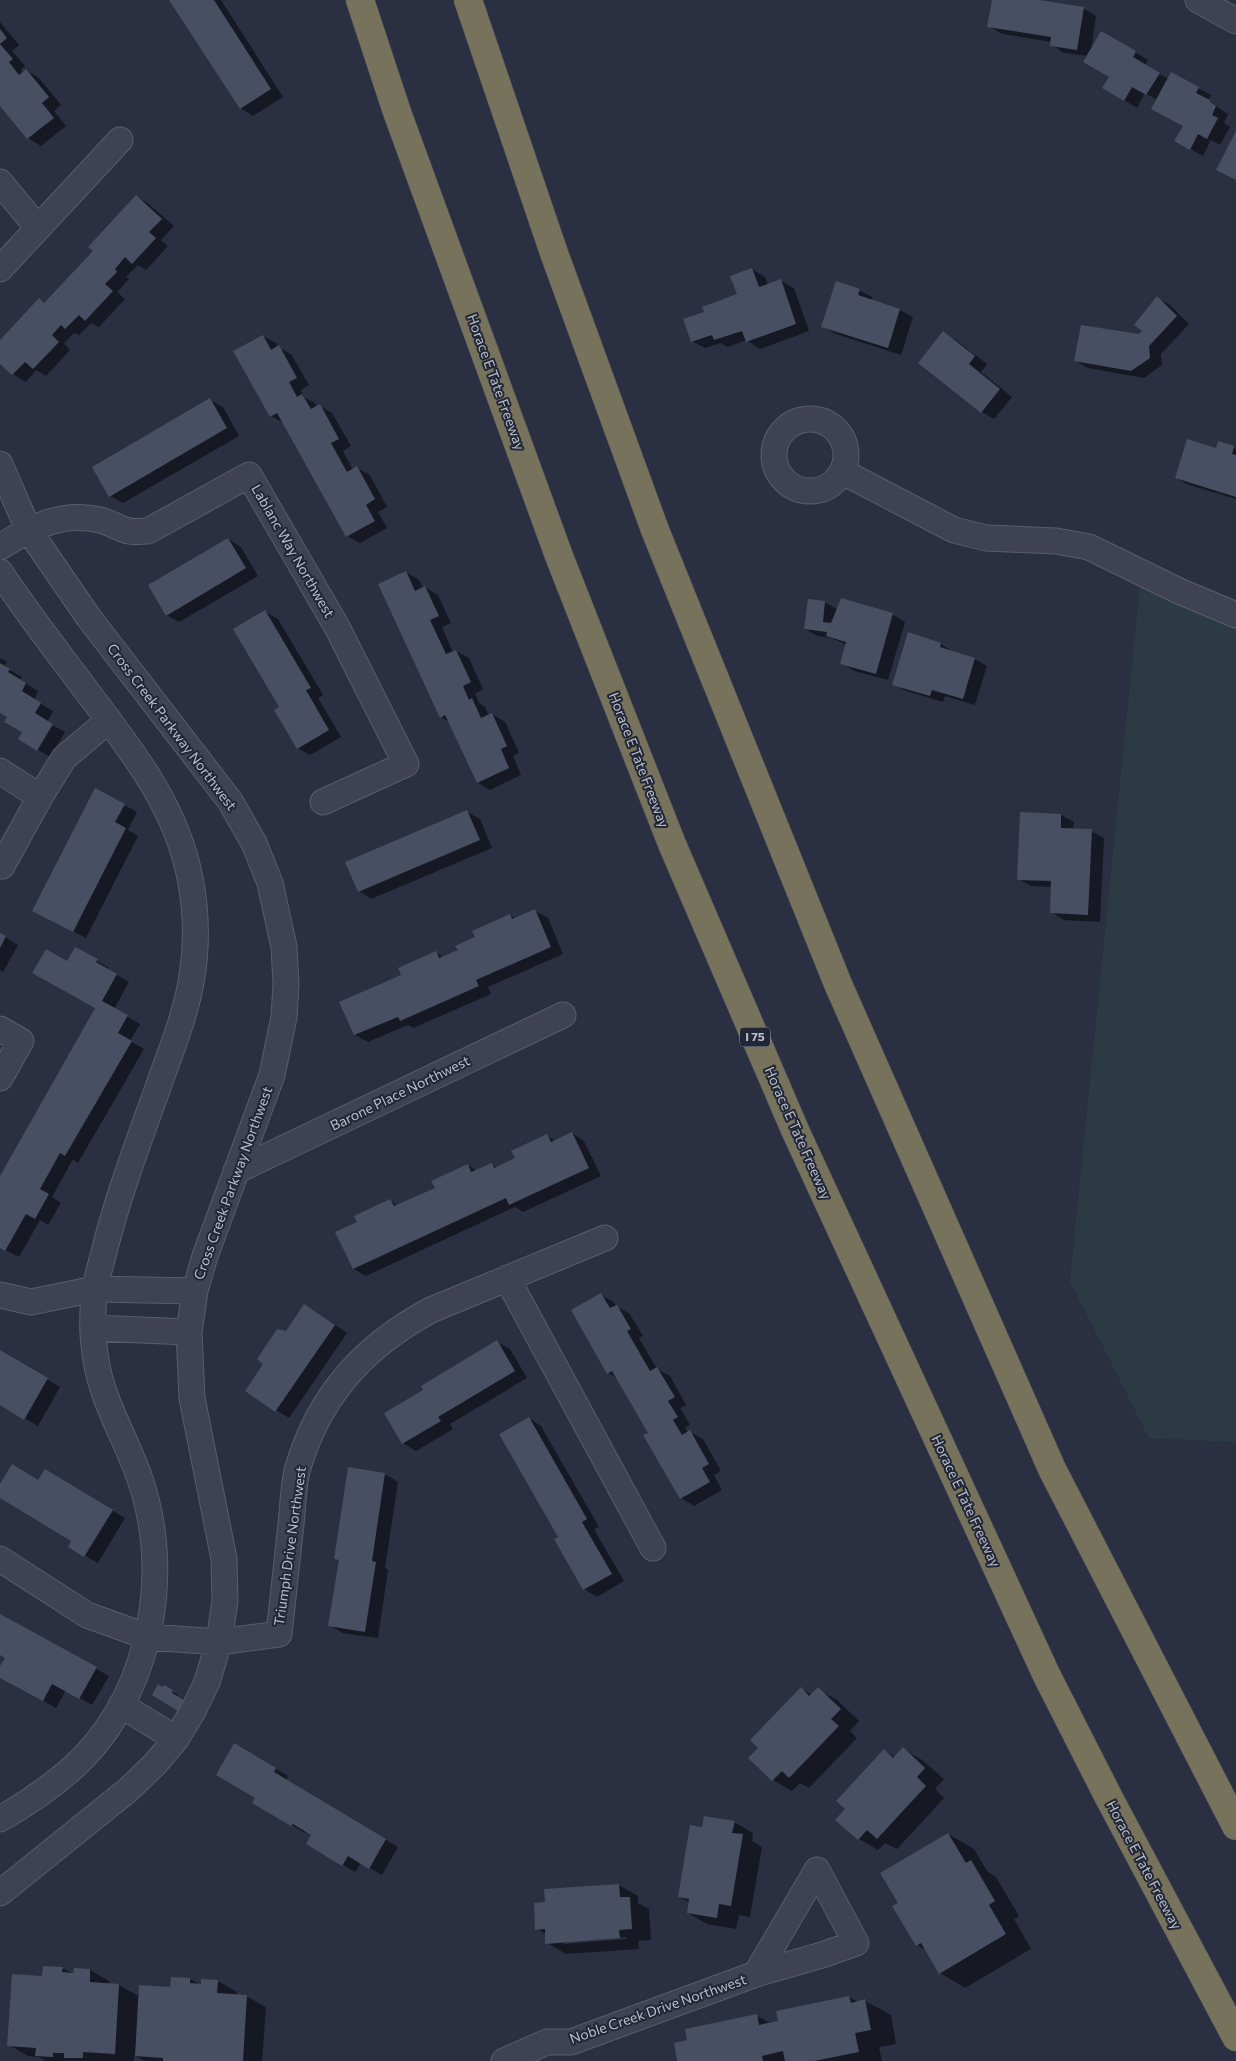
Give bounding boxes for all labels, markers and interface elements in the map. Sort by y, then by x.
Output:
street label: Horace E Tate Freeway [464,311,529,452]
street label: Lablanc Way Northwest [248,481,339,621]
street label: Cross Creek Parkway Northwest [104,640,241,814]
street label: Horace E Tate Freeway [606,690,673,830]
road number: I 75 [740,1028,770,1046]
street label: Barone Place Northwest [327,1051,473,1134]
street label: Horace E Tate Freeway [761,1064,835,1202]
street label: Cross Creek Parkway Northwest [190,1084,276,1282]
street label: Horace E Tate Freeway [928,1432,1005,1569]
street label: Triumph Drive Northwest [270,1465,309,1627]
street label: Horace E Tate Freeway [1103,1797,1186,1932]
street label: Noble Creek Drive Northwest [567,1970,749,2047]

